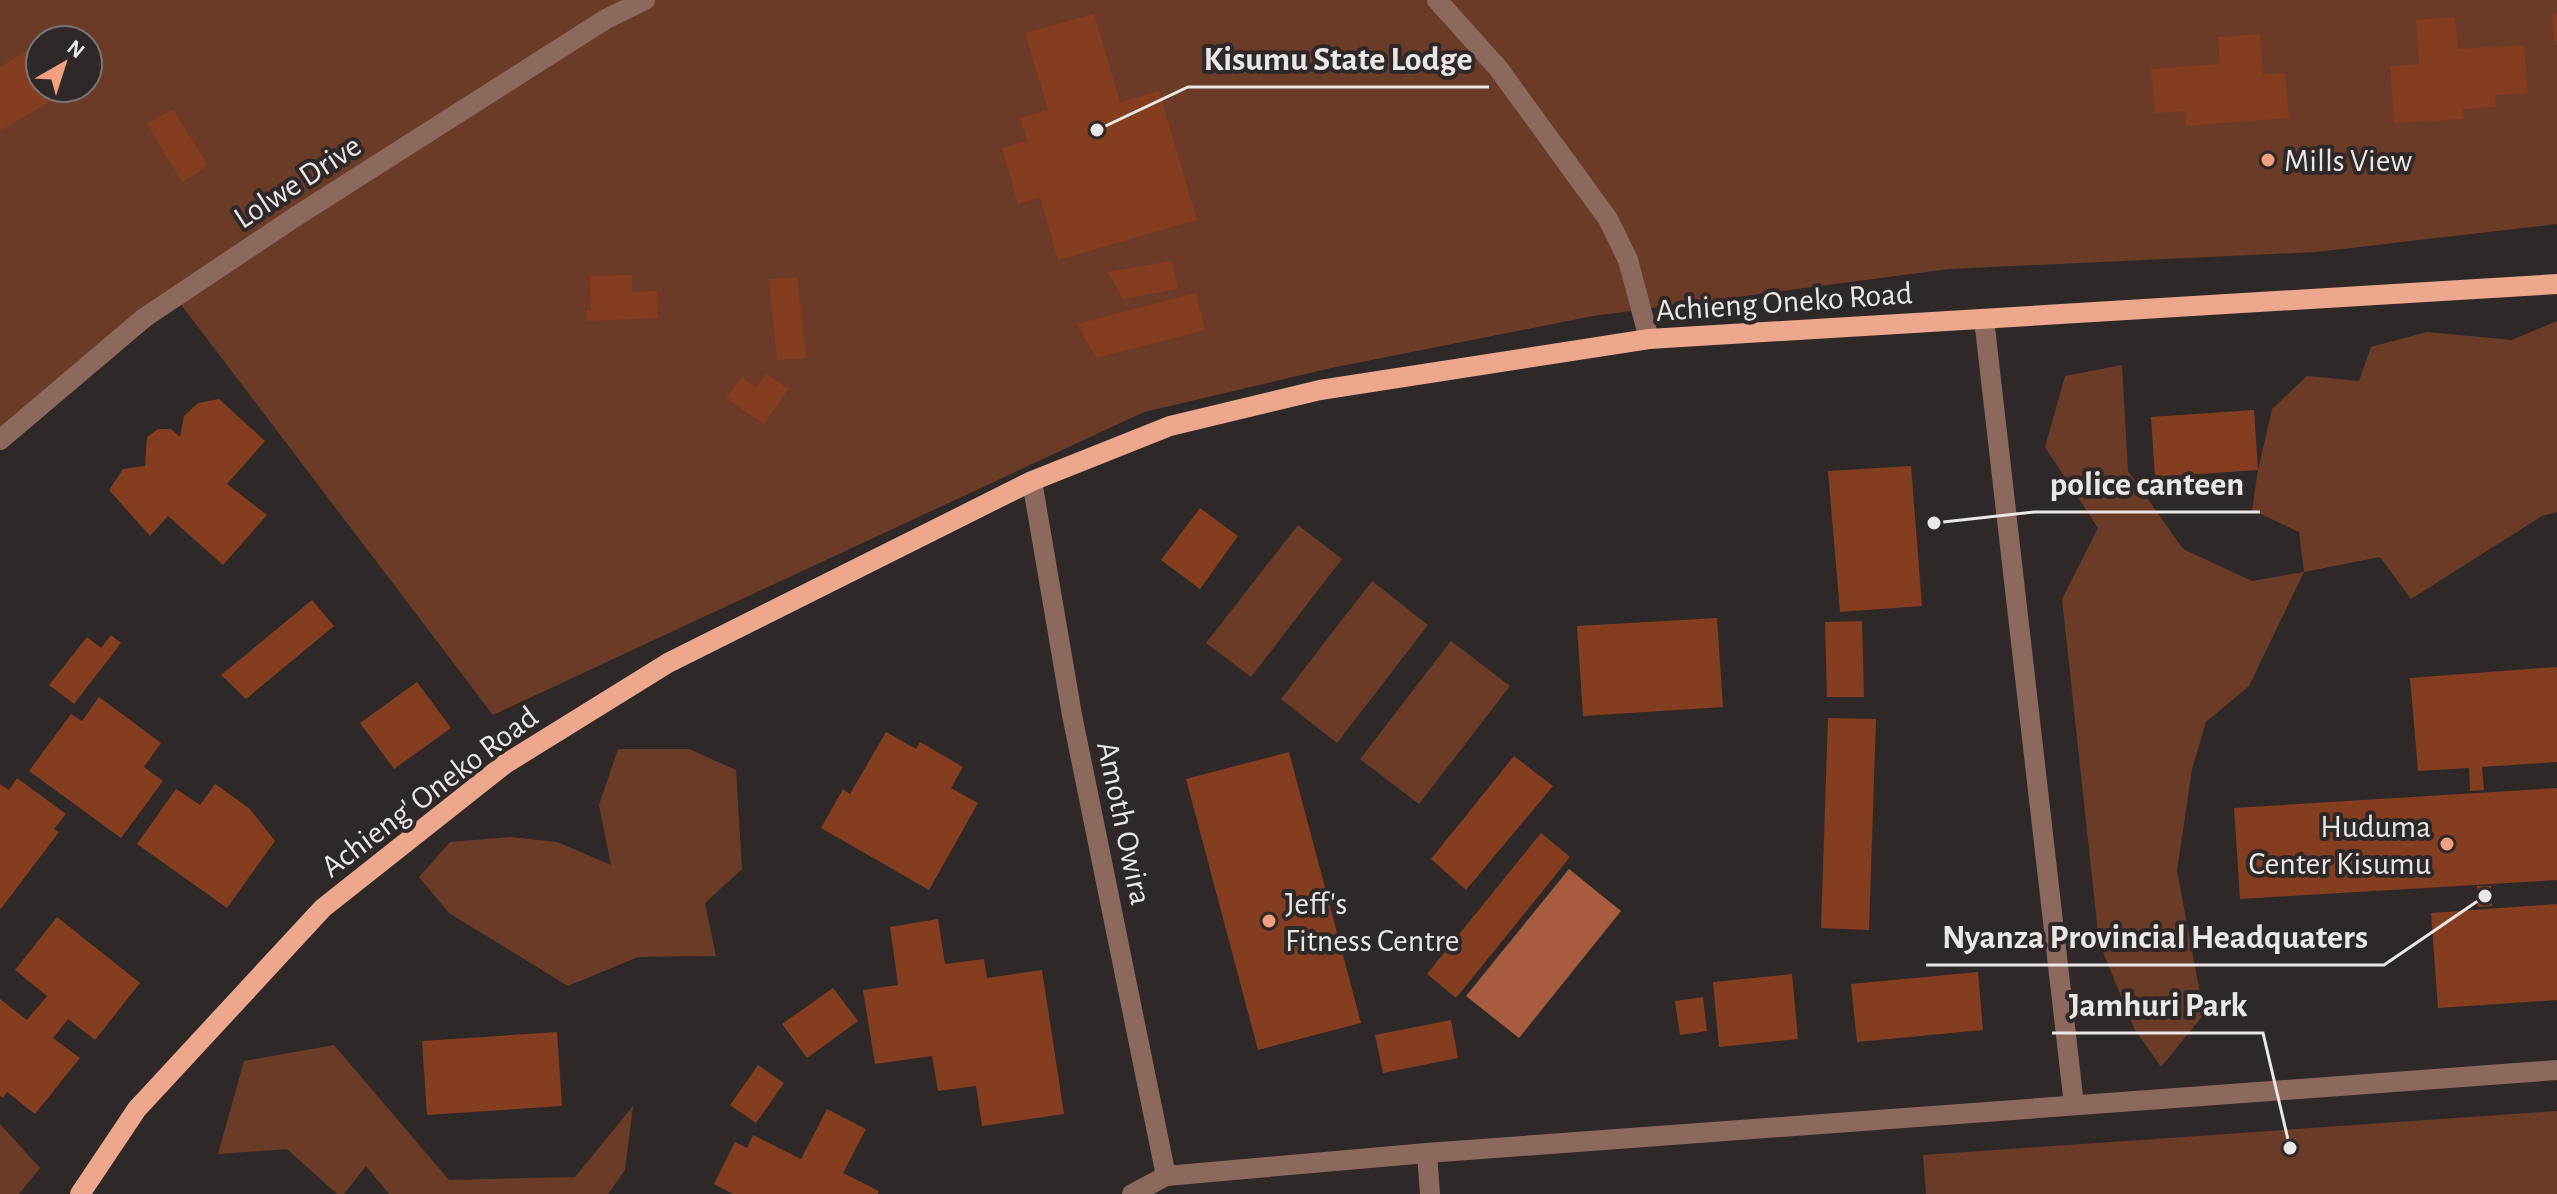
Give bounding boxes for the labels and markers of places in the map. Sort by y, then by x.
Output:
callout: Kisumu State Lodge [1188,29,1489,87]
place label: Mills View [2284,145,2412,177]
marker: Mills View [2259,151,2277,169]
callout: police canteen [2034,454,2260,512]
place label: Huduma Center Kisumu [2249,811,2431,880]
marker: Huduma Center Kisumu [2438,835,2456,853]
place label: Jeff's Fitness Centre [1285,888,1460,957]
callout: Nyanza Provincial Headquaters [1926,907,2384,965]
marker: Jeff's Fitness Centre [1260,912,1278,930]
callout: Jamhuri Park [2052,975,2263,1033]

